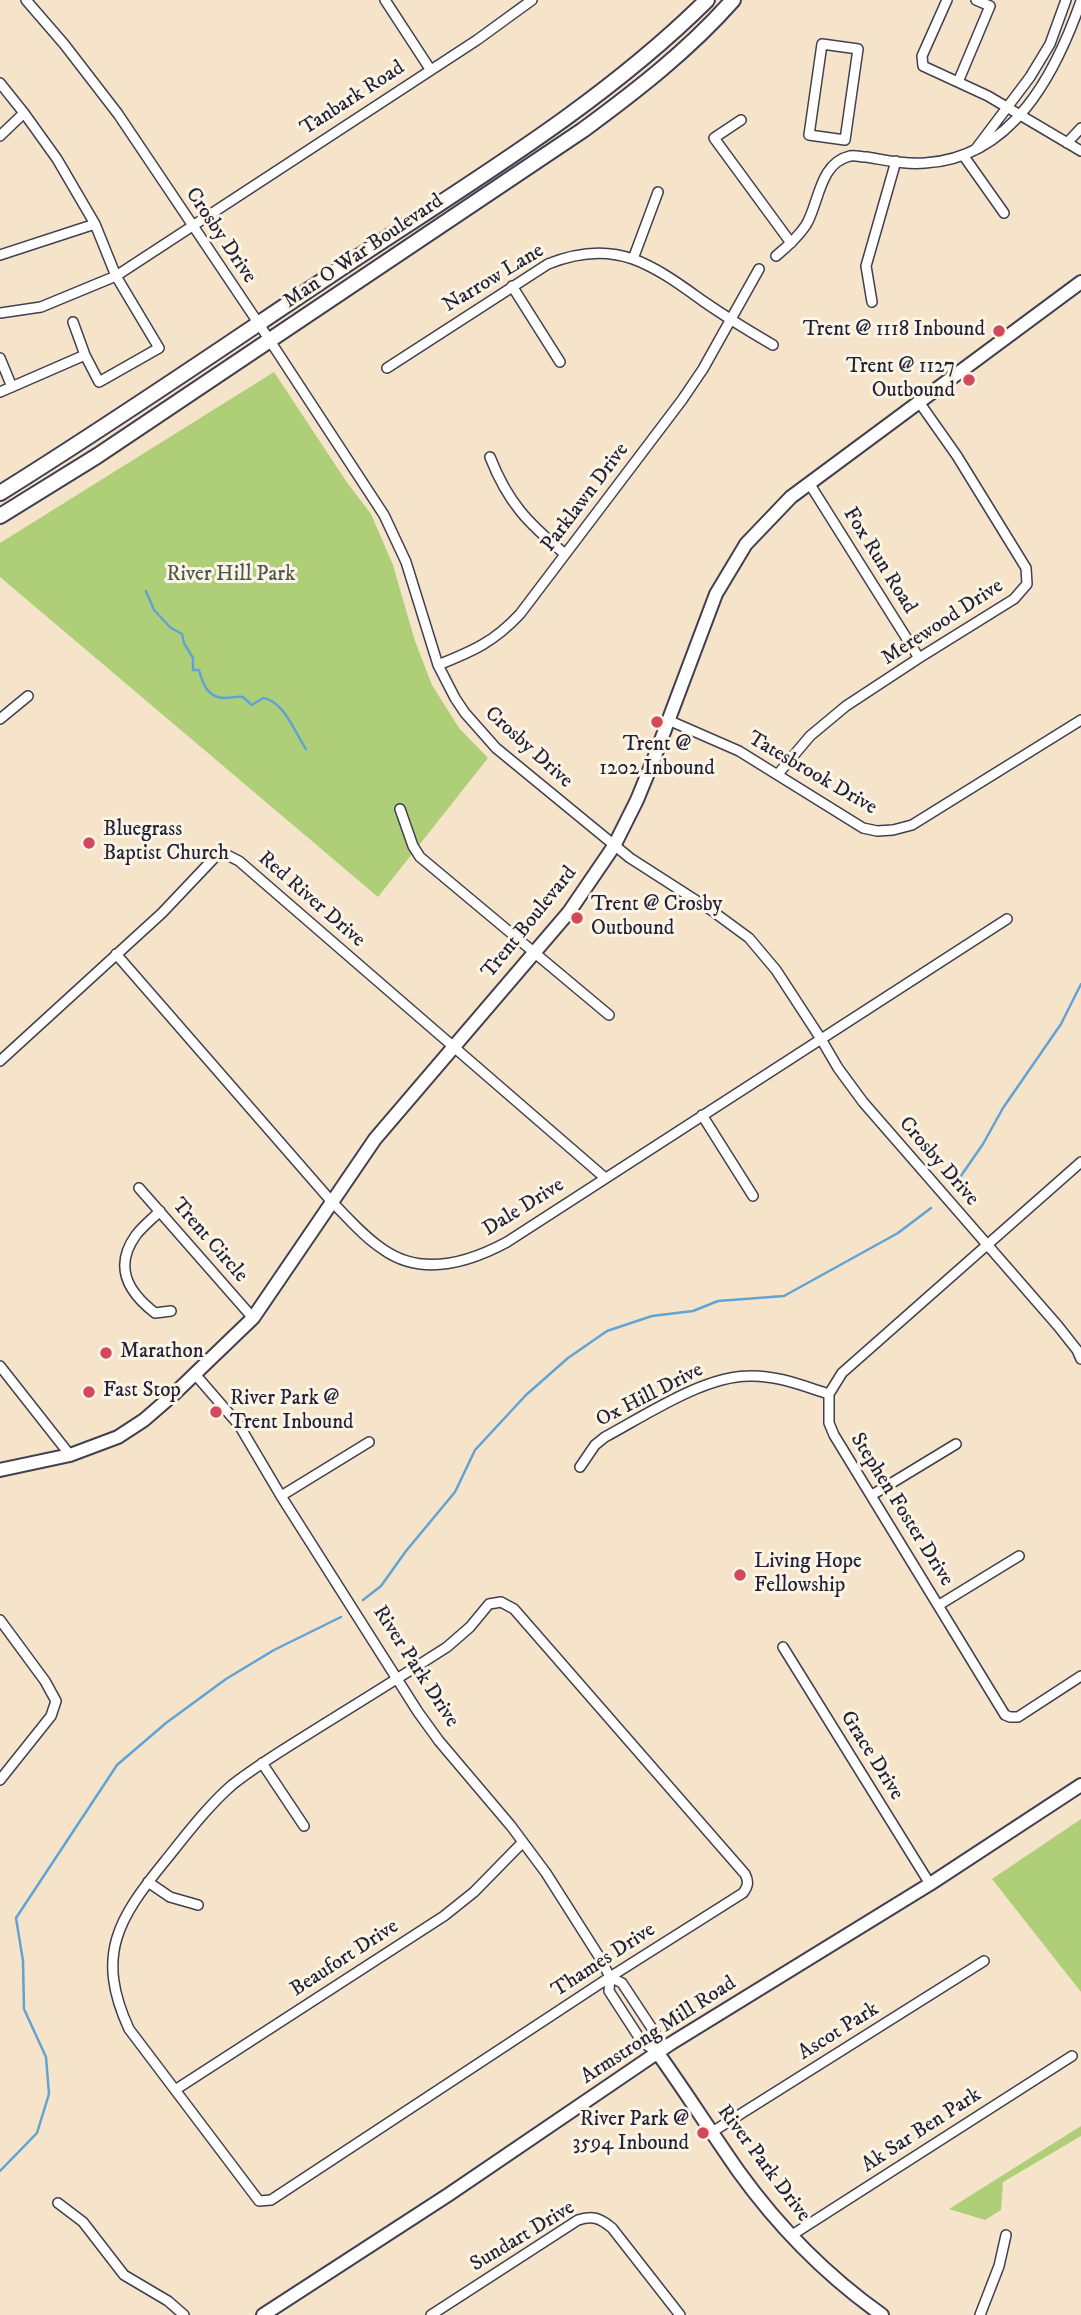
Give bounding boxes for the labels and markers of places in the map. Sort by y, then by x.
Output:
place label: Trent @ 1118 Inbound [803,318,985,344]
marker: Trent @ 1118 Inbound [991,323,1007,339]
place label: Trent @ 1127 Outbound [846,355,955,405]
marker: Trent @ 1127 Outbound [961,372,977,388]
marker: Trent @ 1202 Inbound [649,714,665,730]
place label: Trent @ 1202 Inbound [599,733,715,783]
place label: Bluegrass Baptist Church [103,818,229,868]
marker: Bluegrass Baptist Church [81,835,97,851]
place label: Trent @ Crosby Outbound [591,893,722,943]
marker: Trent @ Crosby Outbound [569,910,585,926]
place label: Marathon [120,1340,204,1366]
marker: Marathon [98,1345,114,1361]
place label: Fast Stop [103,1379,181,1405]
marker: Fast Stop [81,1384,97,1400]
place label: River Park @ Trent Inbound [230,1387,354,1437]
marker: River Park @ Trent Inbound [208,1404,224,1420]
place label: Living Hope Fellowship [754,1550,862,1600]
marker: Living Hope Fellowship [732,1567,748,1583]
place label: River Park @ 3594 Inbound [572,2108,689,2158]
marker: River Park @ 3594 Inbound [695,2125,711,2141]

